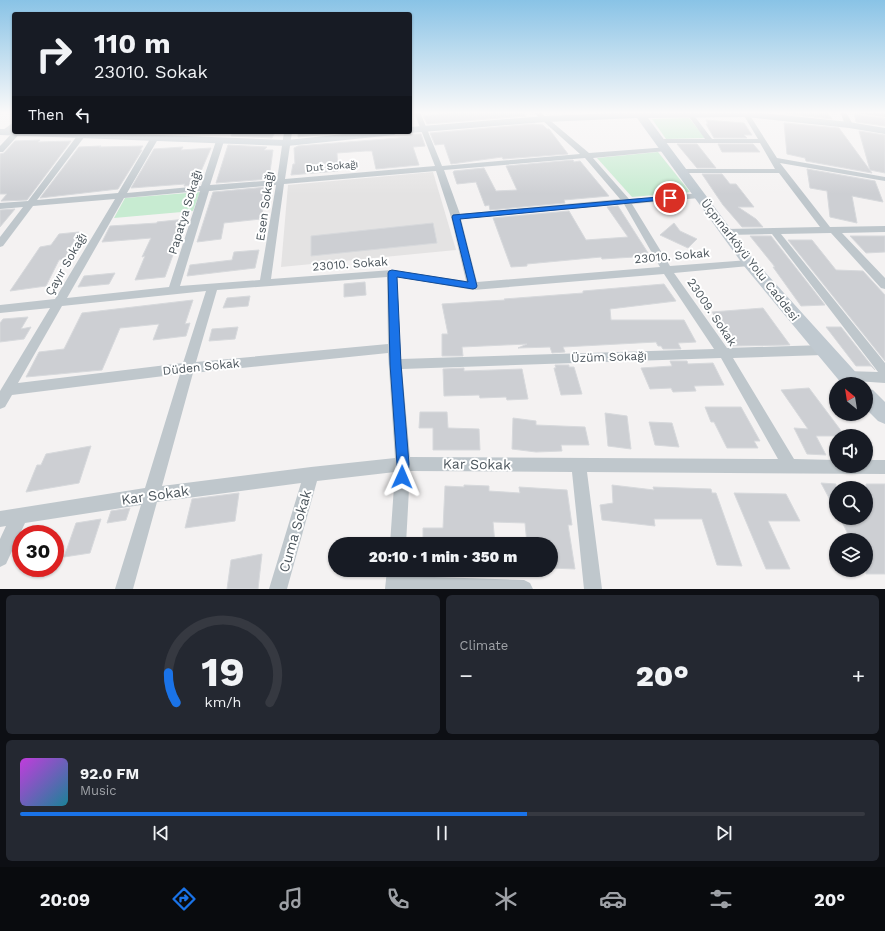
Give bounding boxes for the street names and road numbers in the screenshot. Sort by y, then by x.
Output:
street label: Dut Sokağı [305,158,359,174]
street label: Papatya Sokağı [165,168,205,256]
street label: Esen Sokağı [253,170,277,242]
street label: Üçpınarköyü Yolu Caddesi [698,196,802,324]
street label: Çayır Sokağı [42,230,90,298]
street label: 23010. Sokak [634,246,711,266]
street label: 23010. Sokak [312,254,388,274]
street label: 23009. Sokak [684,275,740,349]
street label: Üzüm Sokağı [571,349,647,365]
street label: Düden Sokak [162,356,240,378]
street label: Kar Sokak [443,455,511,473]
street label: Kar Sokak [120,482,190,508]
street label: Cuma Sokak [276,488,314,574]

